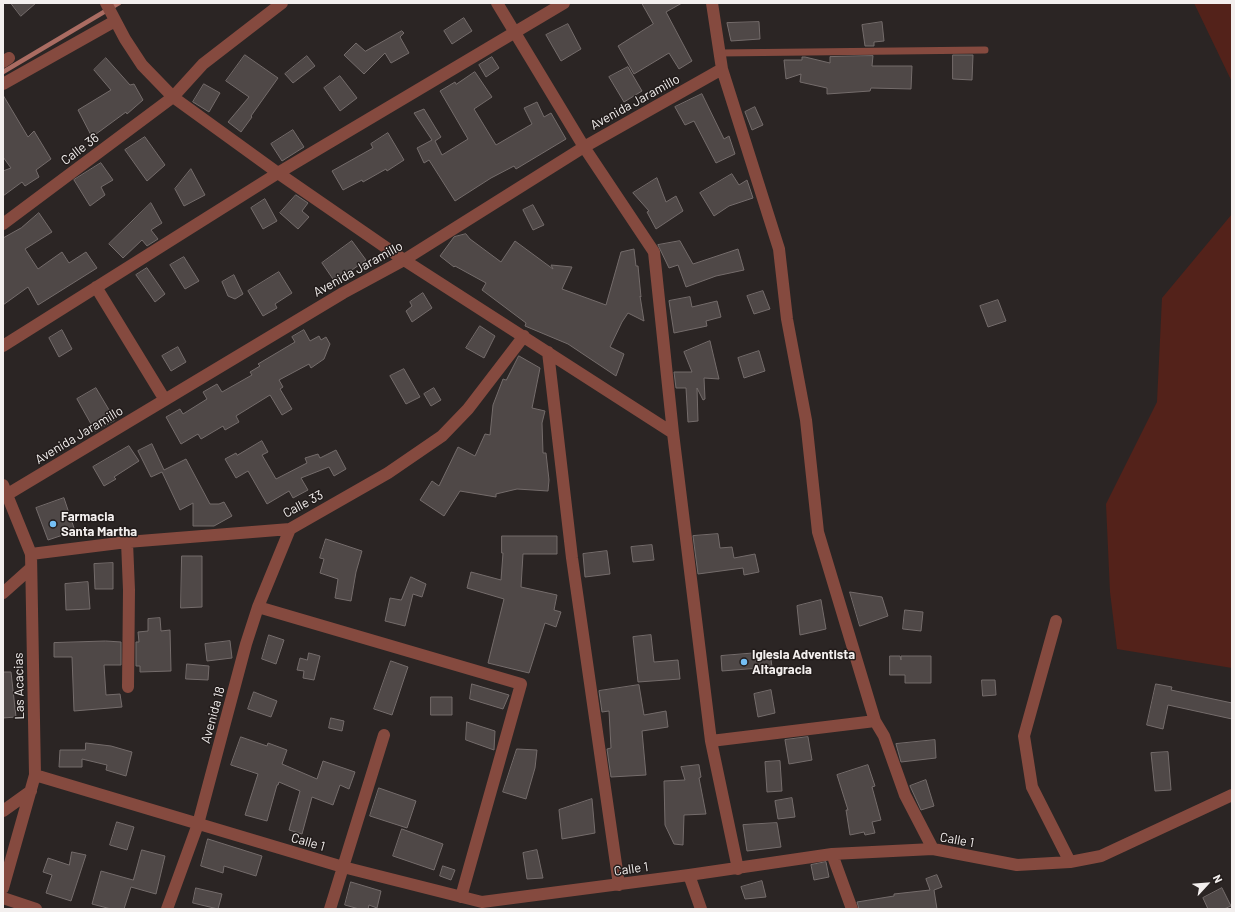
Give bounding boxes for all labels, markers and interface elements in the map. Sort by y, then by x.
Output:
street label: Avenida Jaramillo [588,71,682,133]
street label: Calle 36 [58,130,102,168]
street label: Avenida Jaramillo [311,238,405,300]
street label: Avenida Jaramillo [32,403,126,467]
street label: Calle 33 [280,487,326,521]
place label: Farmacia Santa Martha [61,509,137,540]
marker: Farmacia Santa Martha [48,519,58,529]
place label: Iglesia Adventista Altagracia [752,647,855,678]
street label: Las Acacias [11,652,27,720]
marker: Iglesia Adventista Altagracia [739,657,749,667]
street label: Avenida 18 [198,685,228,745]
street label: Calle 1 [939,829,975,851]
street label: Calle 1 [289,830,327,854]
street label: Calle 1 [613,859,649,879]
north arrow [1187,864,1227,904]
text: N [1211,872,1226,885]

